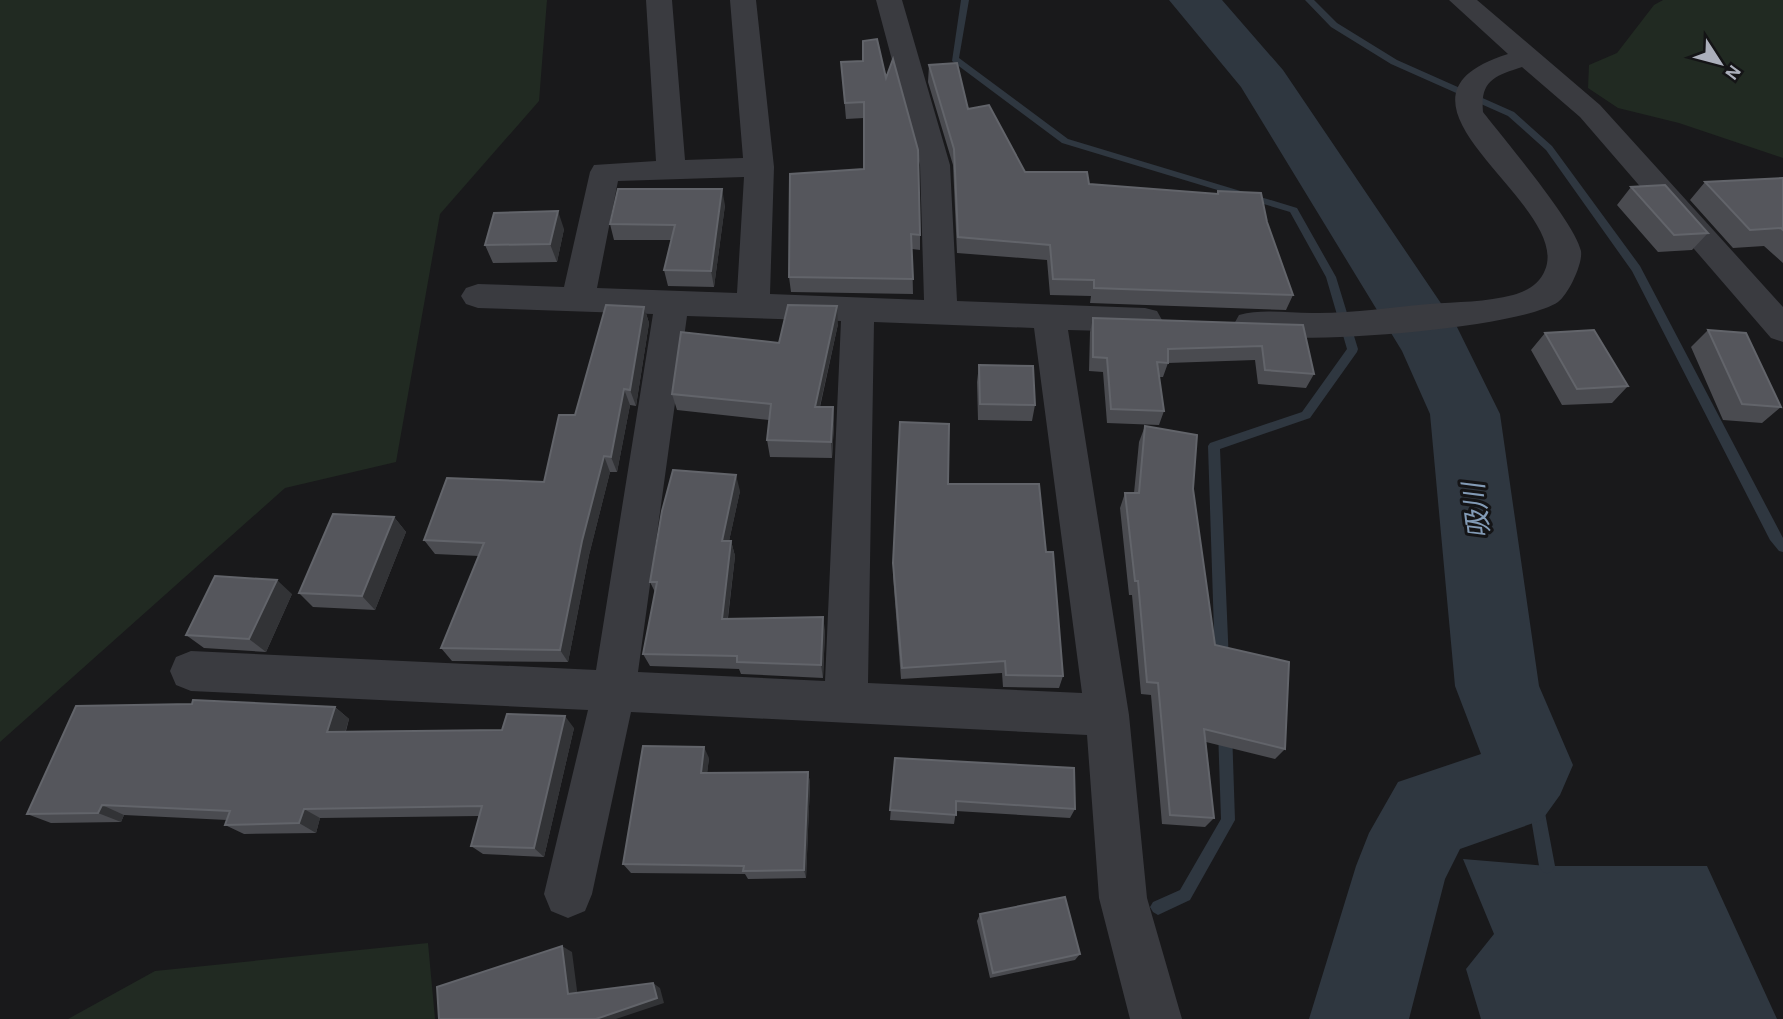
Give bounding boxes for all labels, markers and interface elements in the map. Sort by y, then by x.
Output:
north arrow [1685,28,1755,98]
text: N [1721,61,1744,83]
water label: 吸川 [1459,478,1495,540]

